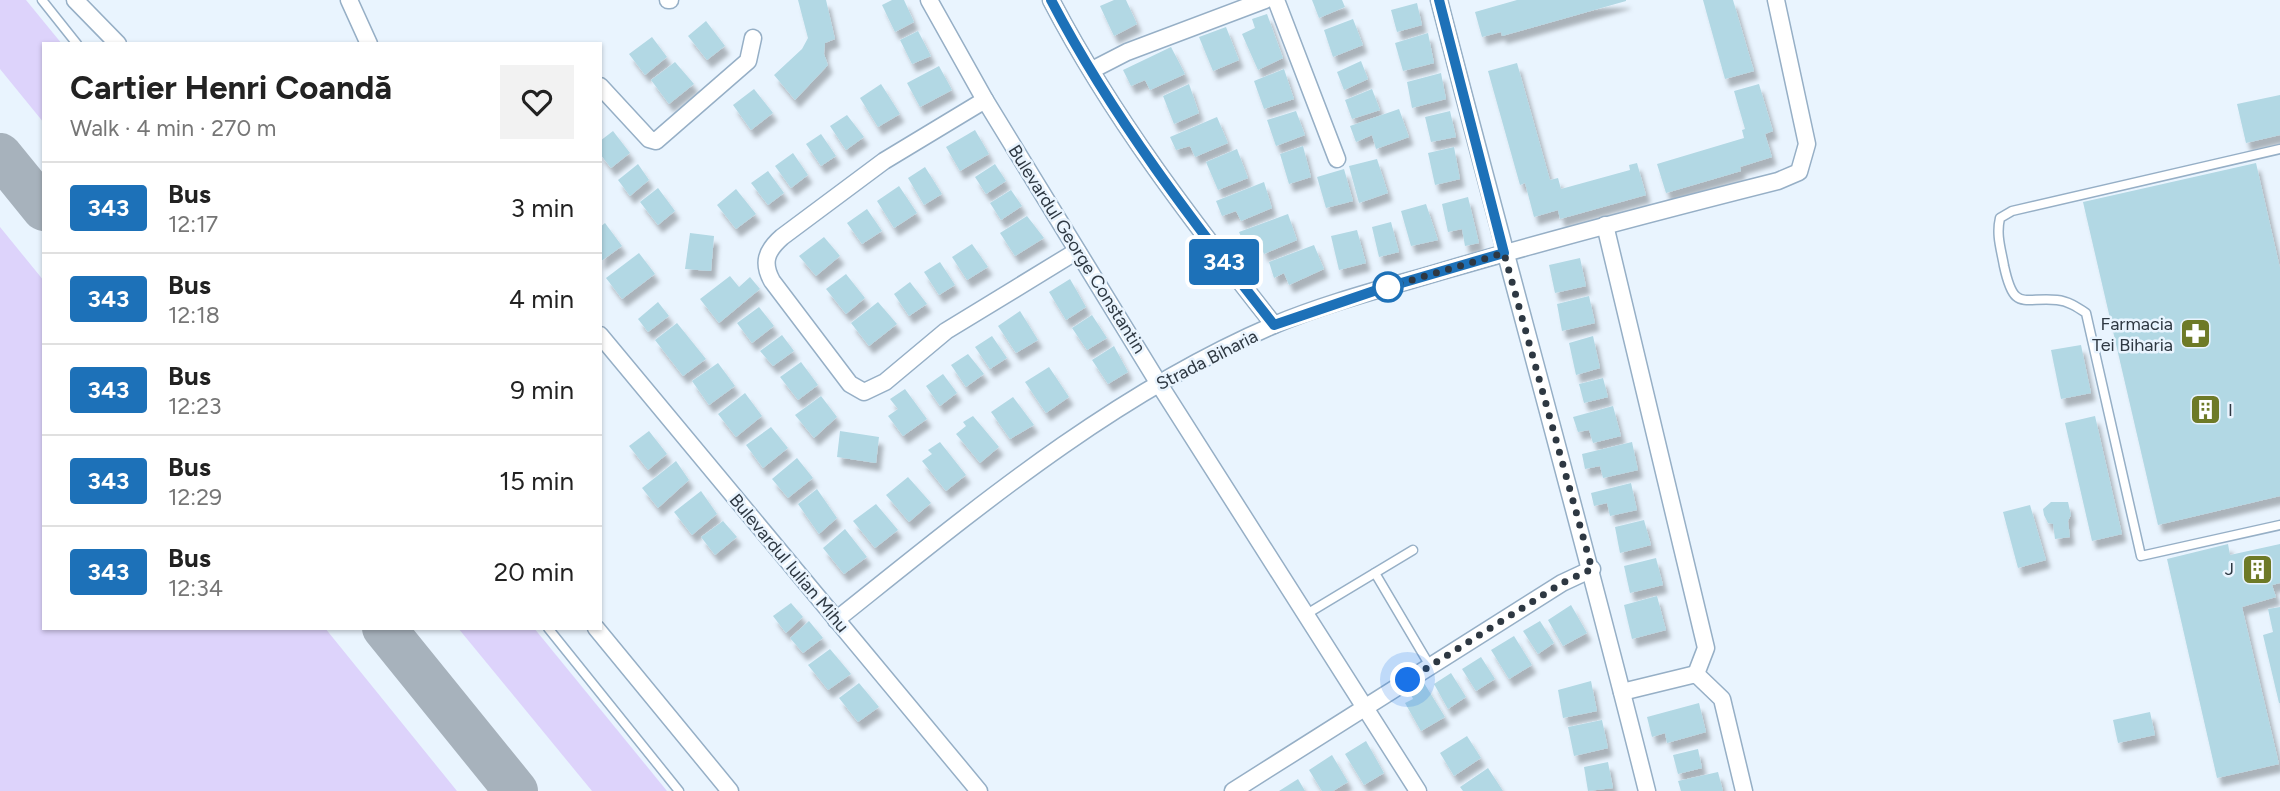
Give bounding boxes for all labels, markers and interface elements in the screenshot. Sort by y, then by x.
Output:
button: heart [500,65,574,139]
text: Cartier Henri Coandă [70,68,392,107]
text: Walk · 4 min · 270 m [70,114,276,142]
street label: Bulevardul George Constantin [1004,141,1150,357]
text: Bus [168,178,211,210]
text: 3 min [511,192,574,224]
text: 343 [88,193,129,222]
text: 12:17 [168,210,218,238]
line badge: 343 [1184,239,1264,285]
text: 343 [1203,247,1245,276]
text: Bus [168,269,211,301]
unlabelled marker [1373,272,1403,302]
text: 4 min [509,283,574,315]
text: 343 [88,284,129,313]
text: 12:18 [168,301,220,329]
place label: Farmacia Tei Biharia [2092,313,2173,356]
pharmacy icon: Farmacia Tei Biharia [2179,317,2213,351]
street label: Strada Biharia [1152,325,1262,395]
text: Bus [168,360,211,392]
text: 9 min [510,374,574,406]
text: 343 [88,375,129,404]
text: 12:23 [168,392,222,420]
building icon: I [2188,393,2222,427]
place label: I [2228,399,2233,421]
text: Bus [168,451,211,483]
text: 15 min [499,465,574,497]
text: 343 [88,466,129,495]
text: 12:29 [168,483,222,511]
street label: Bulevardul Iulian Mihu [725,489,853,637]
text: Bus [168,542,211,574]
building icon: J [2240,552,2274,586]
text: 20 min [494,556,574,588]
text: 343 [88,557,129,586]
place label: J [2225,558,2234,580]
text: 12:34 [168,574,223,602]
your location [1390,662,1425,697]

